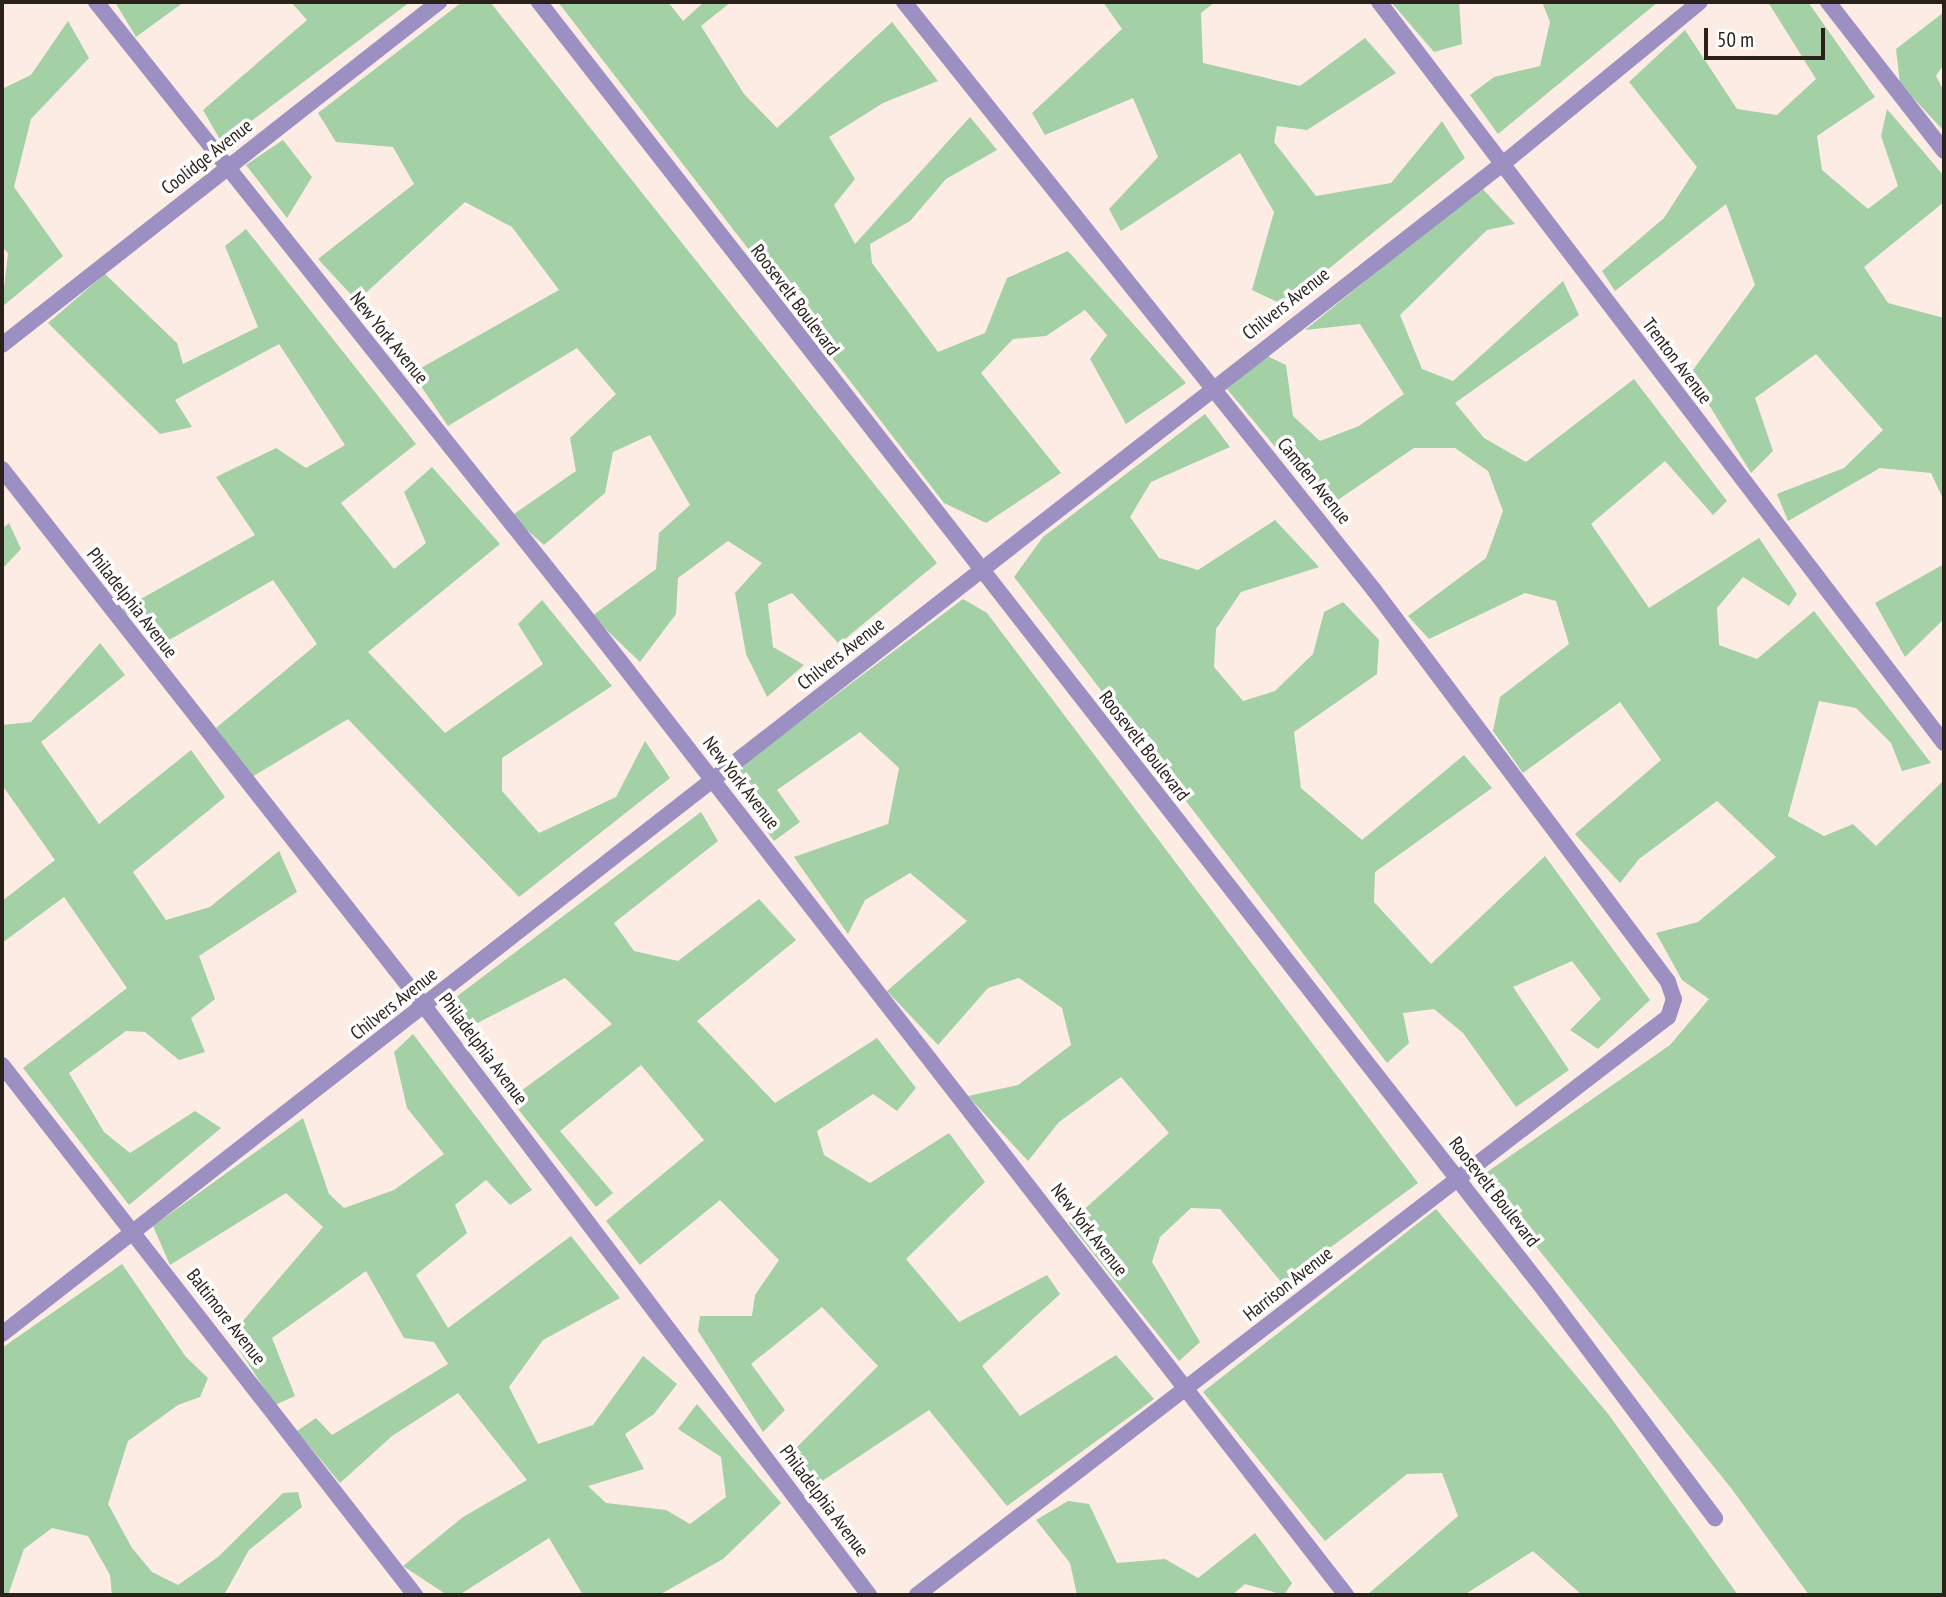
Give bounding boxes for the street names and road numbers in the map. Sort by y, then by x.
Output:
street label: Coolidge Avenue [157,114,257,200]
street label: Roosevelt Boulevard [746,240,844,360]
street label: Chilvers Avenue [1238,263,1334,345]
street label: New York Avenue [344,287,434,389]
street label: Trenton Avenue [1637,313,1717,409]
street label: Camden Avenue [1272,433,1356,529]
street label: Philadelphia Avenue [82,543,182,663]
street label: Chilvers Avenue [793,613,889,695]
street label: Roosevelt Boulevard [1094,686,1194,806]
street label: New York Avenue [697,731,785,835]
street label: Chilvers Avenue [346,963,442,1045]
street label: Philadelphia Avenue [434,989,532,1109]
street label: Roosevelt Boulevard [1444,1132,1544,1252]
street label: New York Avenue [1045,1178,1133,1282]
street label: Harrison Avenue [1239,1242,1337,1326]
street label: Baltimore Avenue [181,1264,271,1370]
street label: Philadelphia Avenue [775,1441,873,1561]

